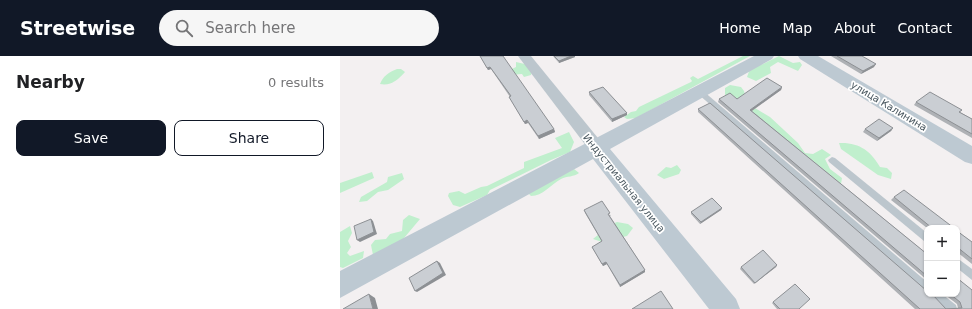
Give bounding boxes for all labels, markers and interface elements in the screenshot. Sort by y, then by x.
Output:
search box [159,10,439,46]
text: Streetwise [20,17,135,39]
icon: search [173,17,195,39]
text: Search here [205,19,295,37]
text: Home [719,20,761,36]
text: Map [783,20,812,36]
text: About [834,20,876,36]
text: Contact [898,20,952,36]
text: Nearby [16,72,85,92]
text: 0 results [268,75,324,90]
street label: улица Калинина [849,79,929,133]
button: Save [16,120,166,156]
button: Share [174,120,324,156]
street label: Индустриальная улица [581,132,667,234]
map controls [924,225,960,297]
button: + [924,225,960,261]
button: − [924,261,960,297]

